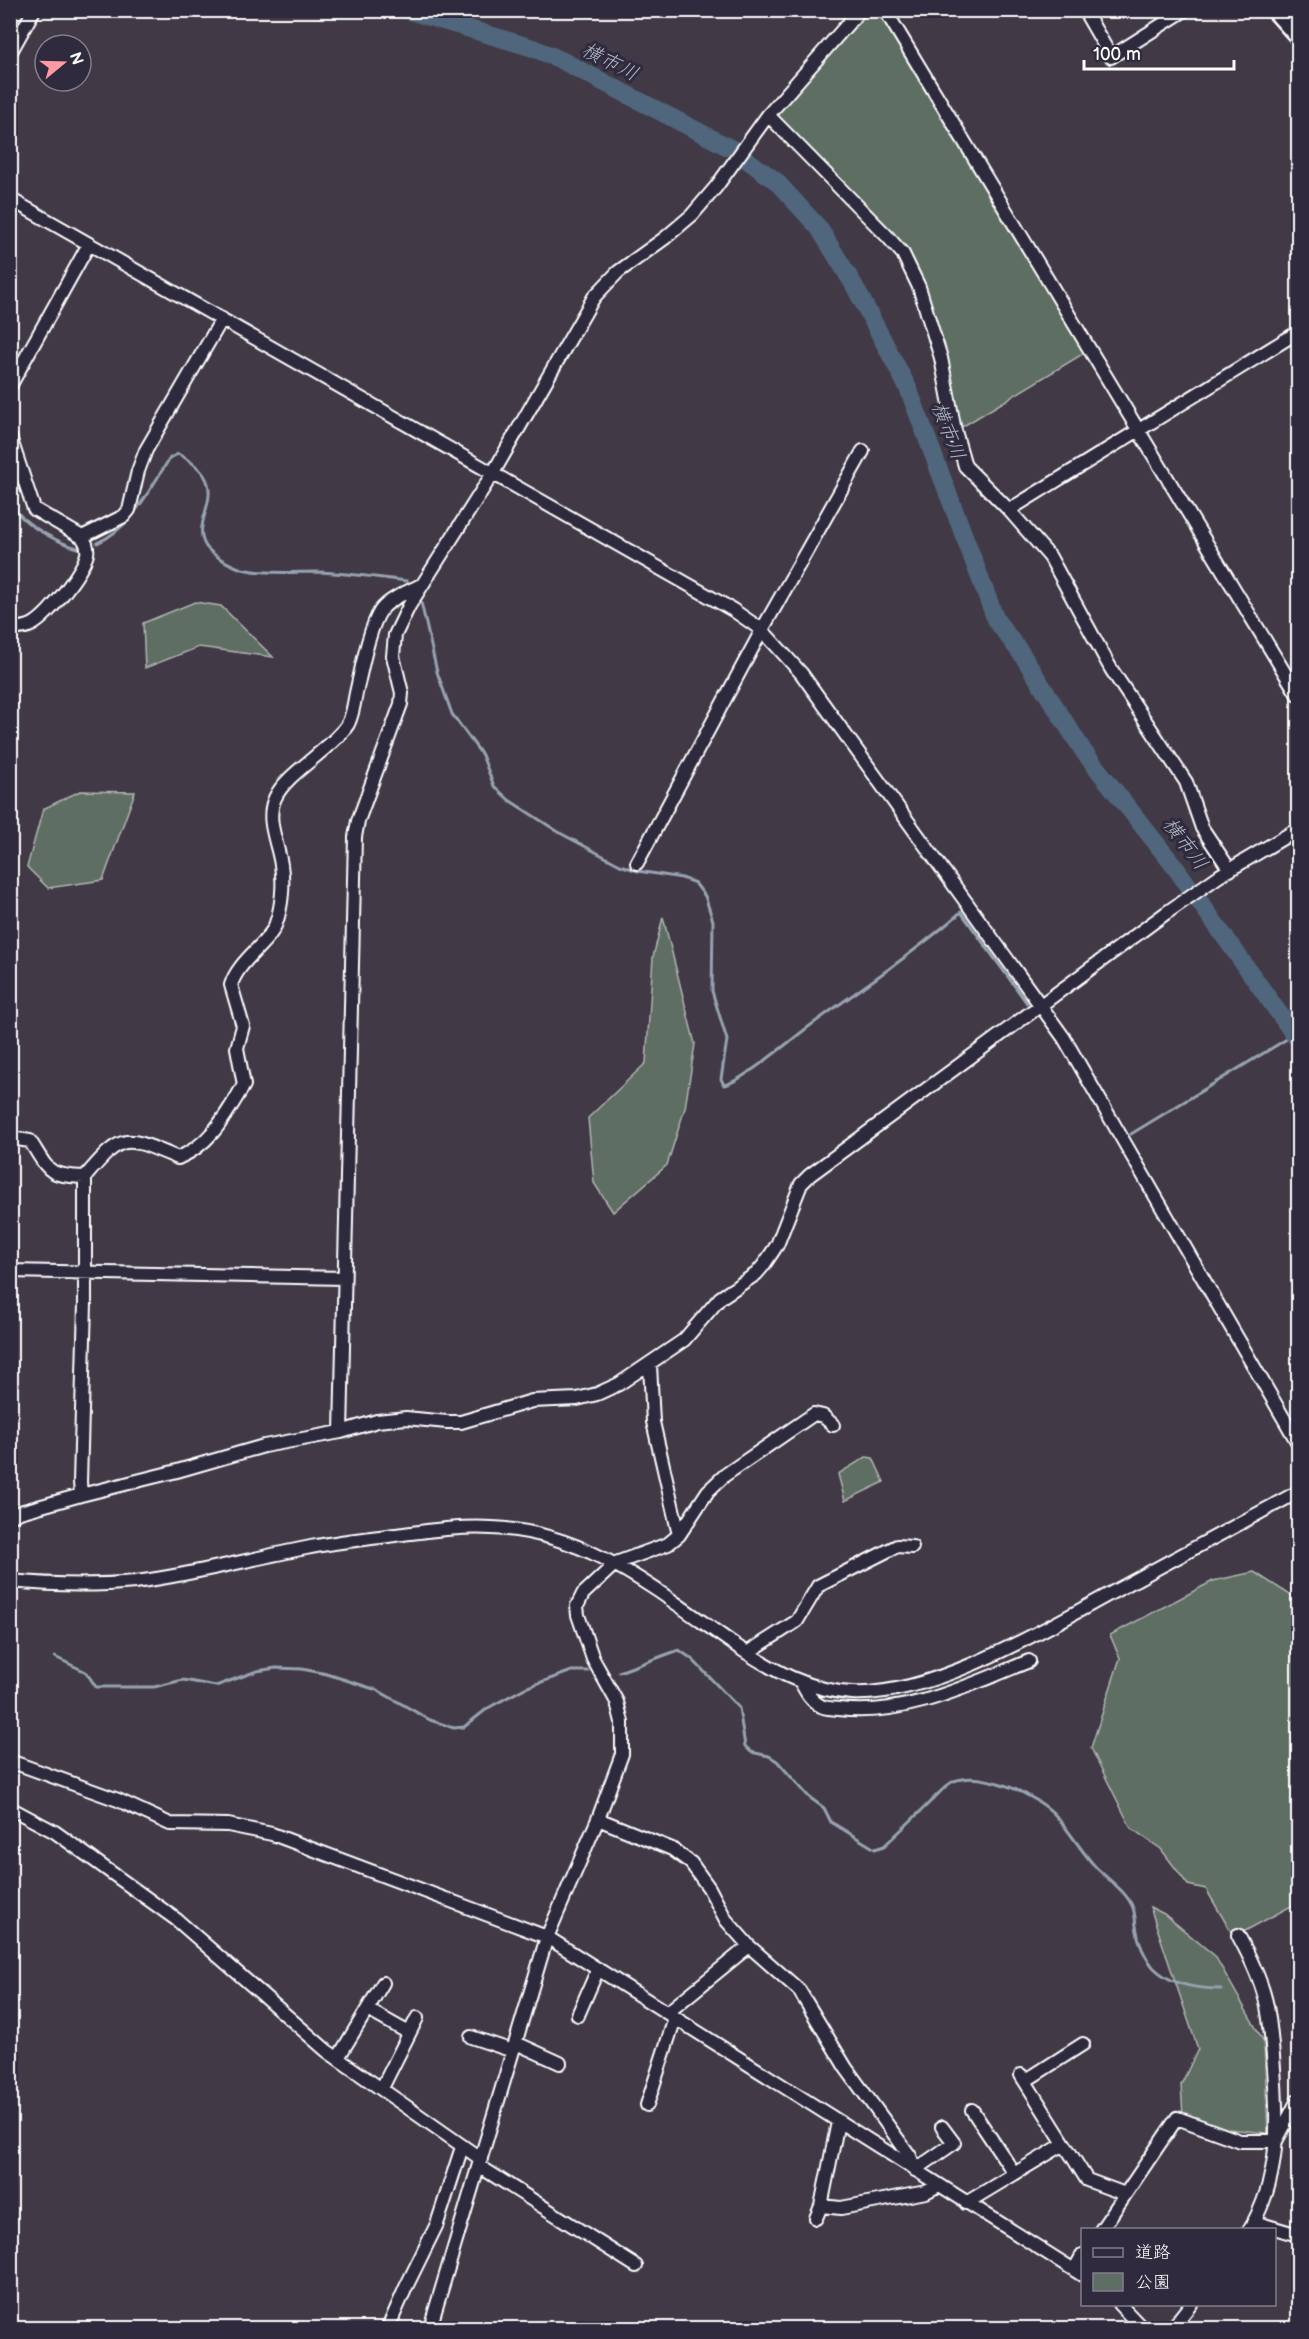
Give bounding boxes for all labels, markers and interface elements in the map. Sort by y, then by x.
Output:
north arrow [33,33,93,93]
scale bar [1084,33,1234,71]
water label: 横市川 [578,38,642,86]
text: 100 m [1093,44,1141,65]
text: N [65,50,87,67]
water label: 横市川 [926,399,970,463]
water label: 横市川 [1157,813,1213,875]
legend [1081,2228,1276,2306]
text: 道路 [1135,2242,1171,2263]
text: 公園 [1135,2272,1171,2293]

